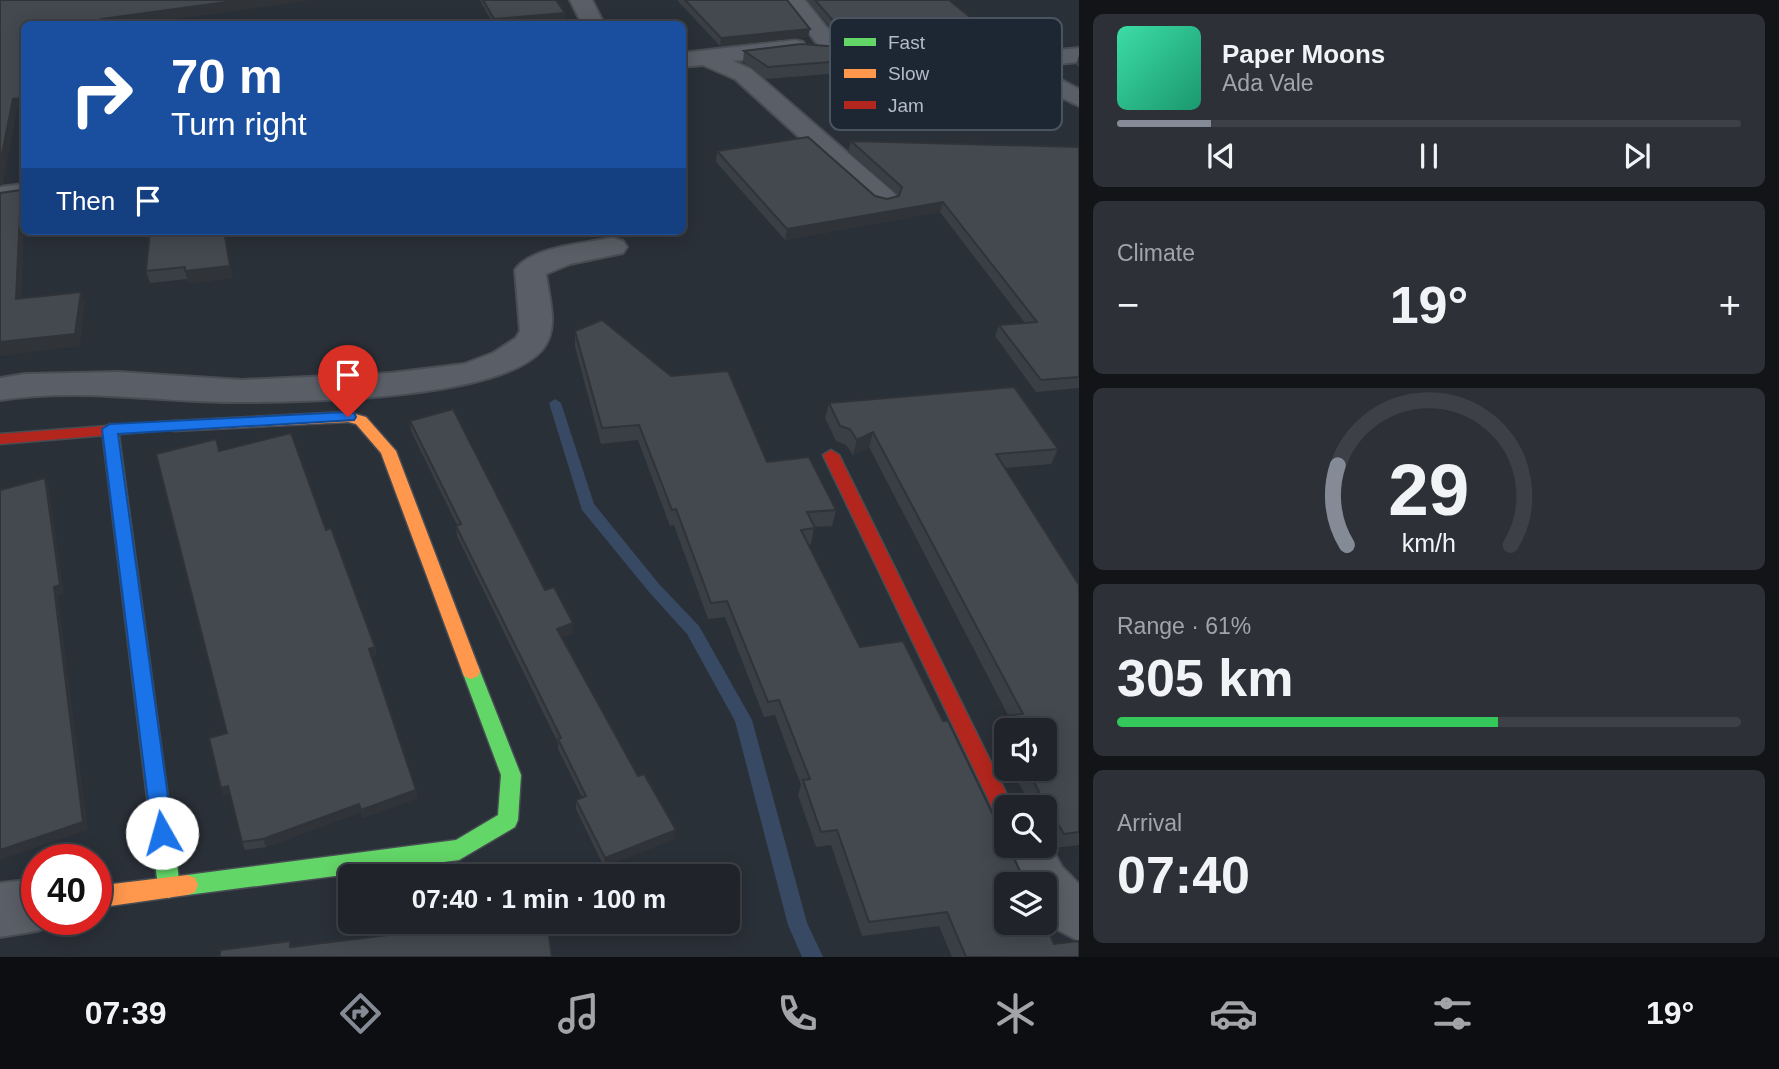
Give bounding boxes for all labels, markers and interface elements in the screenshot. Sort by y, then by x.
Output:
legend [830,18,1062,130]
text: Fast [888,32,926,53]
text: Paper Moons [1222,39,1385,69]
icon: right [56,49,147,140]
text: 70 m [171,49,283,103]
text: Slow [888,63,929,84]
text: Ada Vale [1222,70,1314,96]
text: Jam [888,95,924,116]
text: Turn right [171,106,307,142]
icon: previous [1202,137,1240,175]
icon: pause [1410,137,1448,175]
icon: next [1618,137,1656,175]
icon: arrive [129,182,167,220]
text: Then [56,186,115,216]
text: Climate [1117,240,1195,266]
text: 19° [1390,276,1468,334]
text: − [1117,284,1139,326]
text: + [1719,284,1741,326]
pin [318,345,378,417]
icon: arrive [329,356,367,394]
text: 29 [1389,449,1469,530]
text: km/h [1402,528,1456,556]
text: Range · 61% [1117,613,1251,639]
text: 305 km [1117,649,1293,707]
map controls [994,718,1057,935]
button: sound [994,718,1057,781]
button: search [994,795,1057,858]
position arrow [125,796,199,870]
text: Arrival [1117,810,1182,836]
speed limit sign: 40 [21,844,112,935]
text: 07:40 [1117,846,1250,904]
button: layers [994,872,1057,935]
text: 07:40 · 1 min · 100 m [412,884,666,914]
icon: directions [336,989,385,1038]
icon: music [554,989,603,1038]
icon: phone [773,989,822,1038]
icon: climate [991,989,1040,1038]
icon: car [1209,989,1258,1038]
icon: filters [1428,989,1477,1038]
text: 07:39 [85,995,167,1031]
text: 19° [1646,995,1694,1031]

